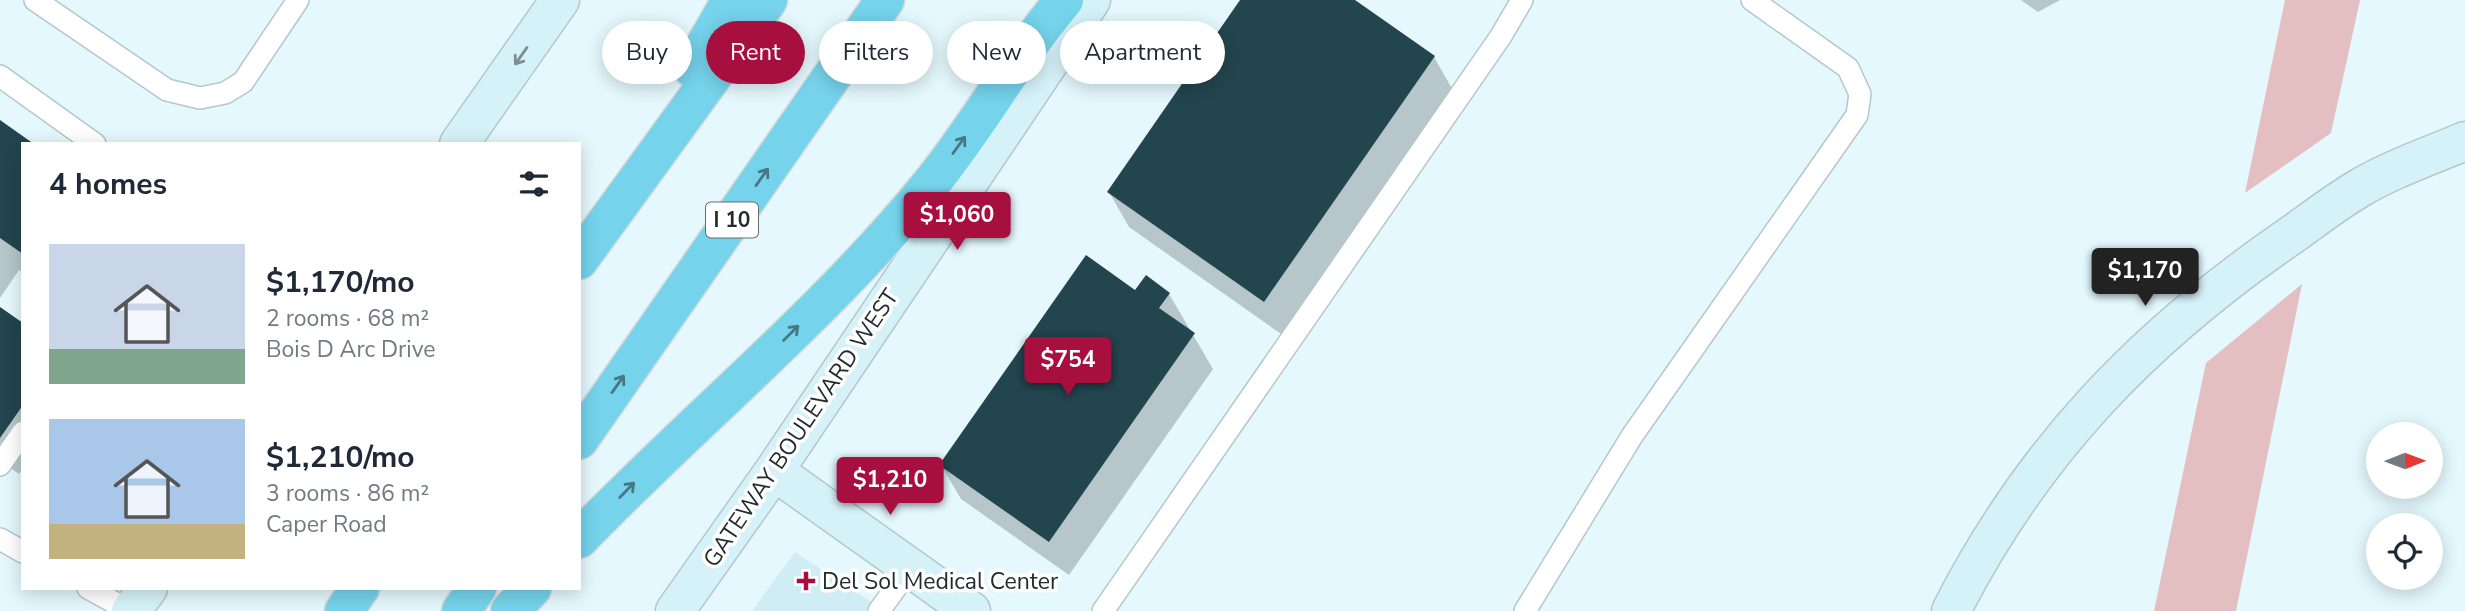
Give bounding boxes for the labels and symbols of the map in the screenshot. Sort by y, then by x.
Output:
one-way arrow [514,46,528,65]
one-way arrow [952,136,966,155]
one-way arrow [755,168,769,187]
pin: $1,060 [900,192,1014,252]
road number: I 10 [706,202,758,238]
pin: $1,170 [2088,248,2202,308]
street label: GATEWAY BOULEVARD WEST [696,283,906,573]
one-way arrow [782,325,799,342]
pin: $754 [1027,338,1109,397]
one-way arrow [611,375,625,394]
north arrow [2366,422,2443,499]
pin: $1,210 [833,458,947,517]
one-way arrow [618,482,635,499]
place label: Del Sol Medical Center [822,566,1059,597]
marker: Del Sol Medical Center [796,571,816,591]

